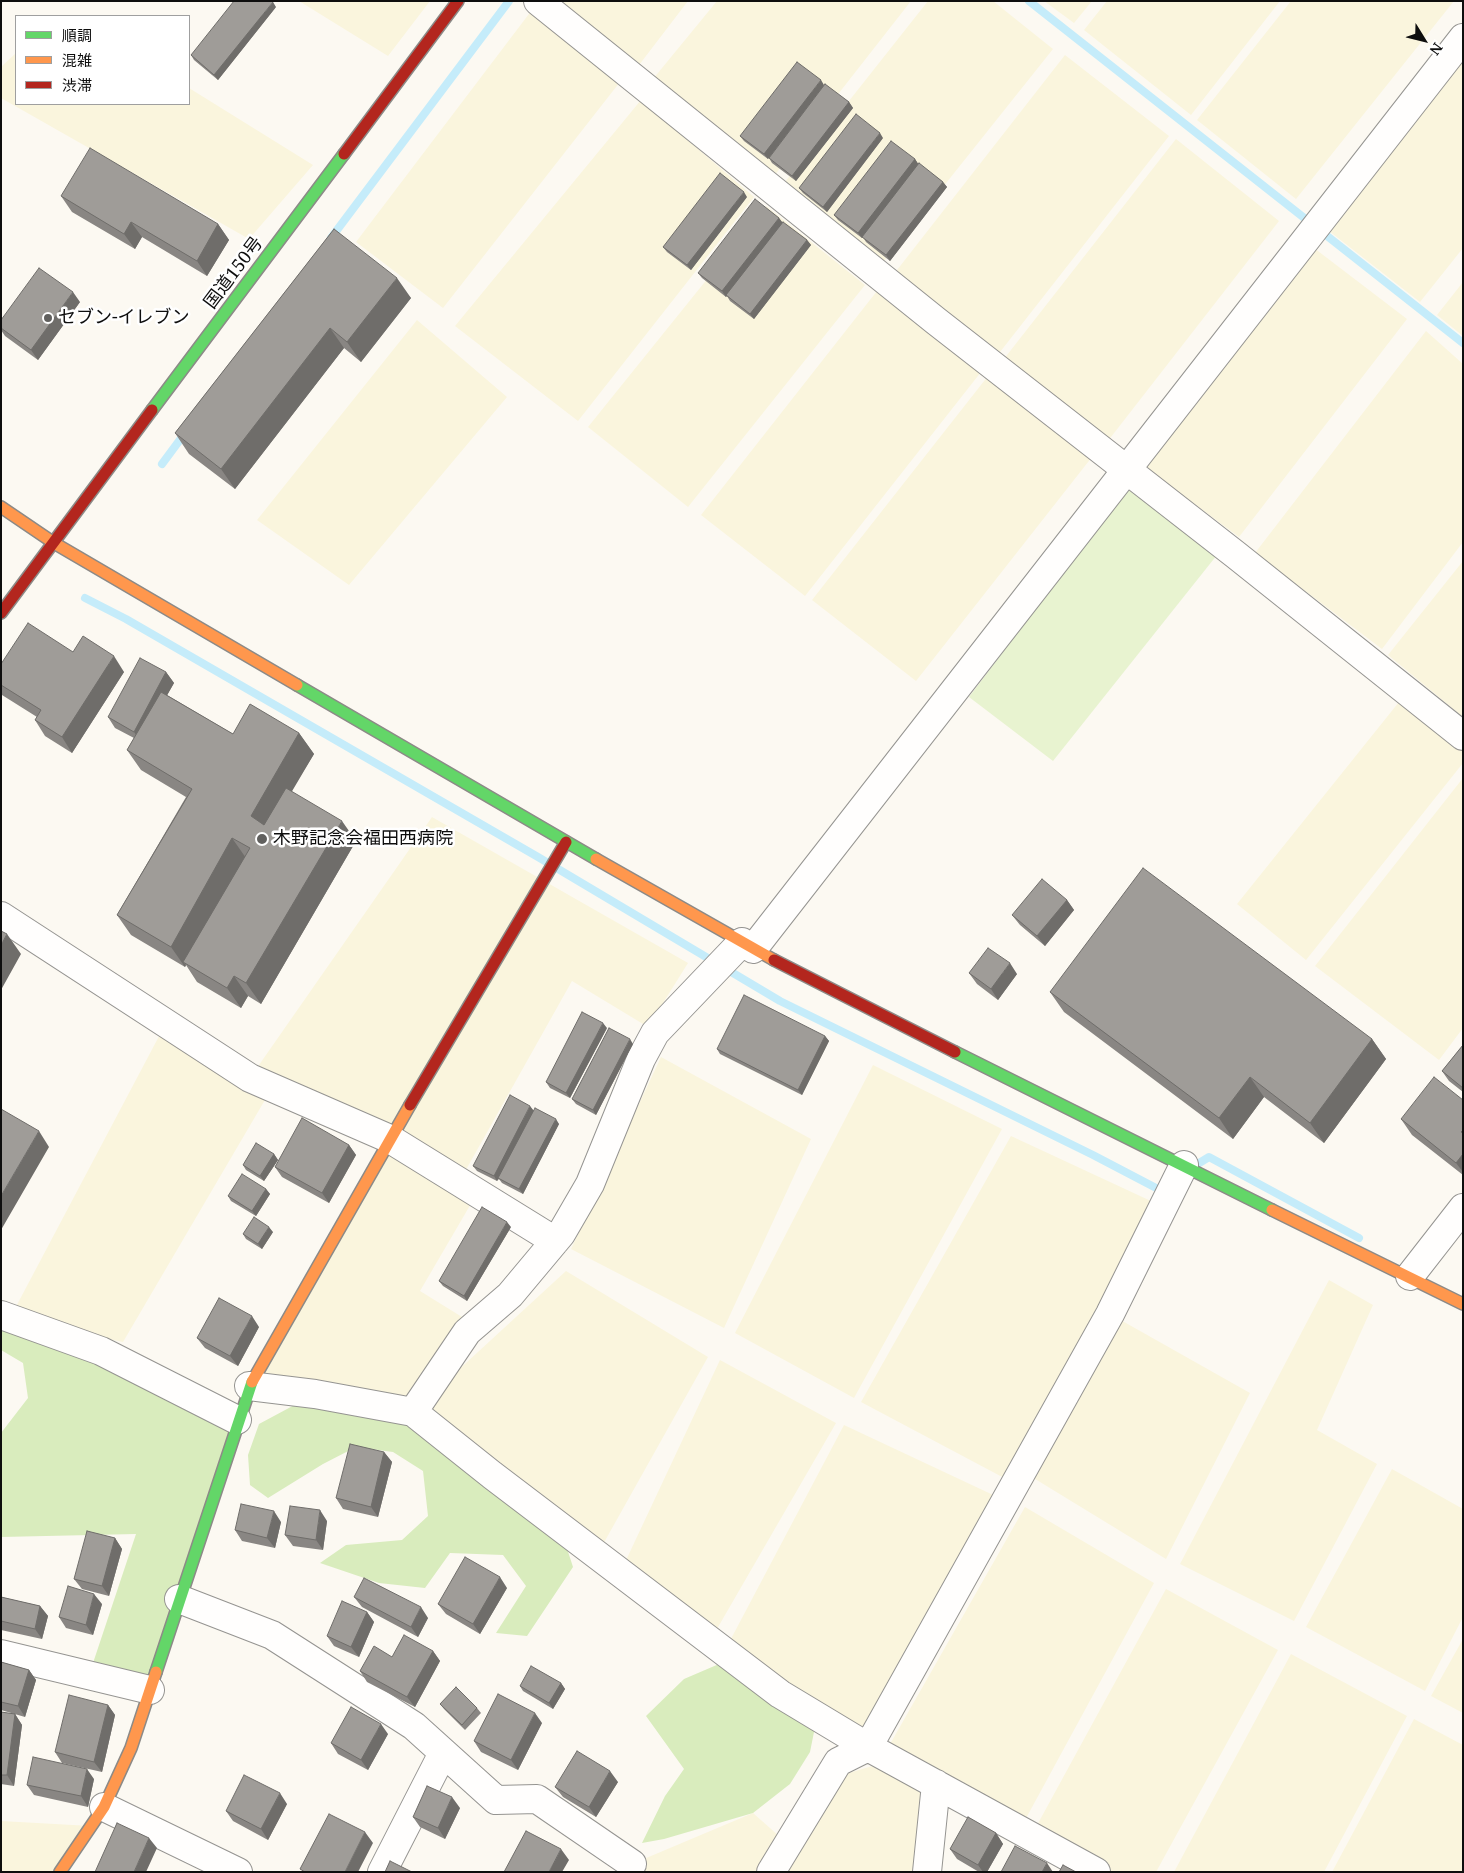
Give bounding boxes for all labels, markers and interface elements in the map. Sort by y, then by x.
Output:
legend [15,15,190,105]
north arrow [1399,15,1449,65]
text: 順調 [62,25,92,45]
text: N [1426,39,1447,59]
text: 混雑 [62,50,92,70]
text: 渋滞 [62,75,92,95]
street label: 国道150号 [200,233,268,313]
place label: セブン-イレブン [58,307,190,329]
marker: セブン-イレブン [42,312,54,324]
place label: 木野記念会福田西病院 [273,828,453,850]
marker: 木野記念会福田西病院 [255,832,269,846]

